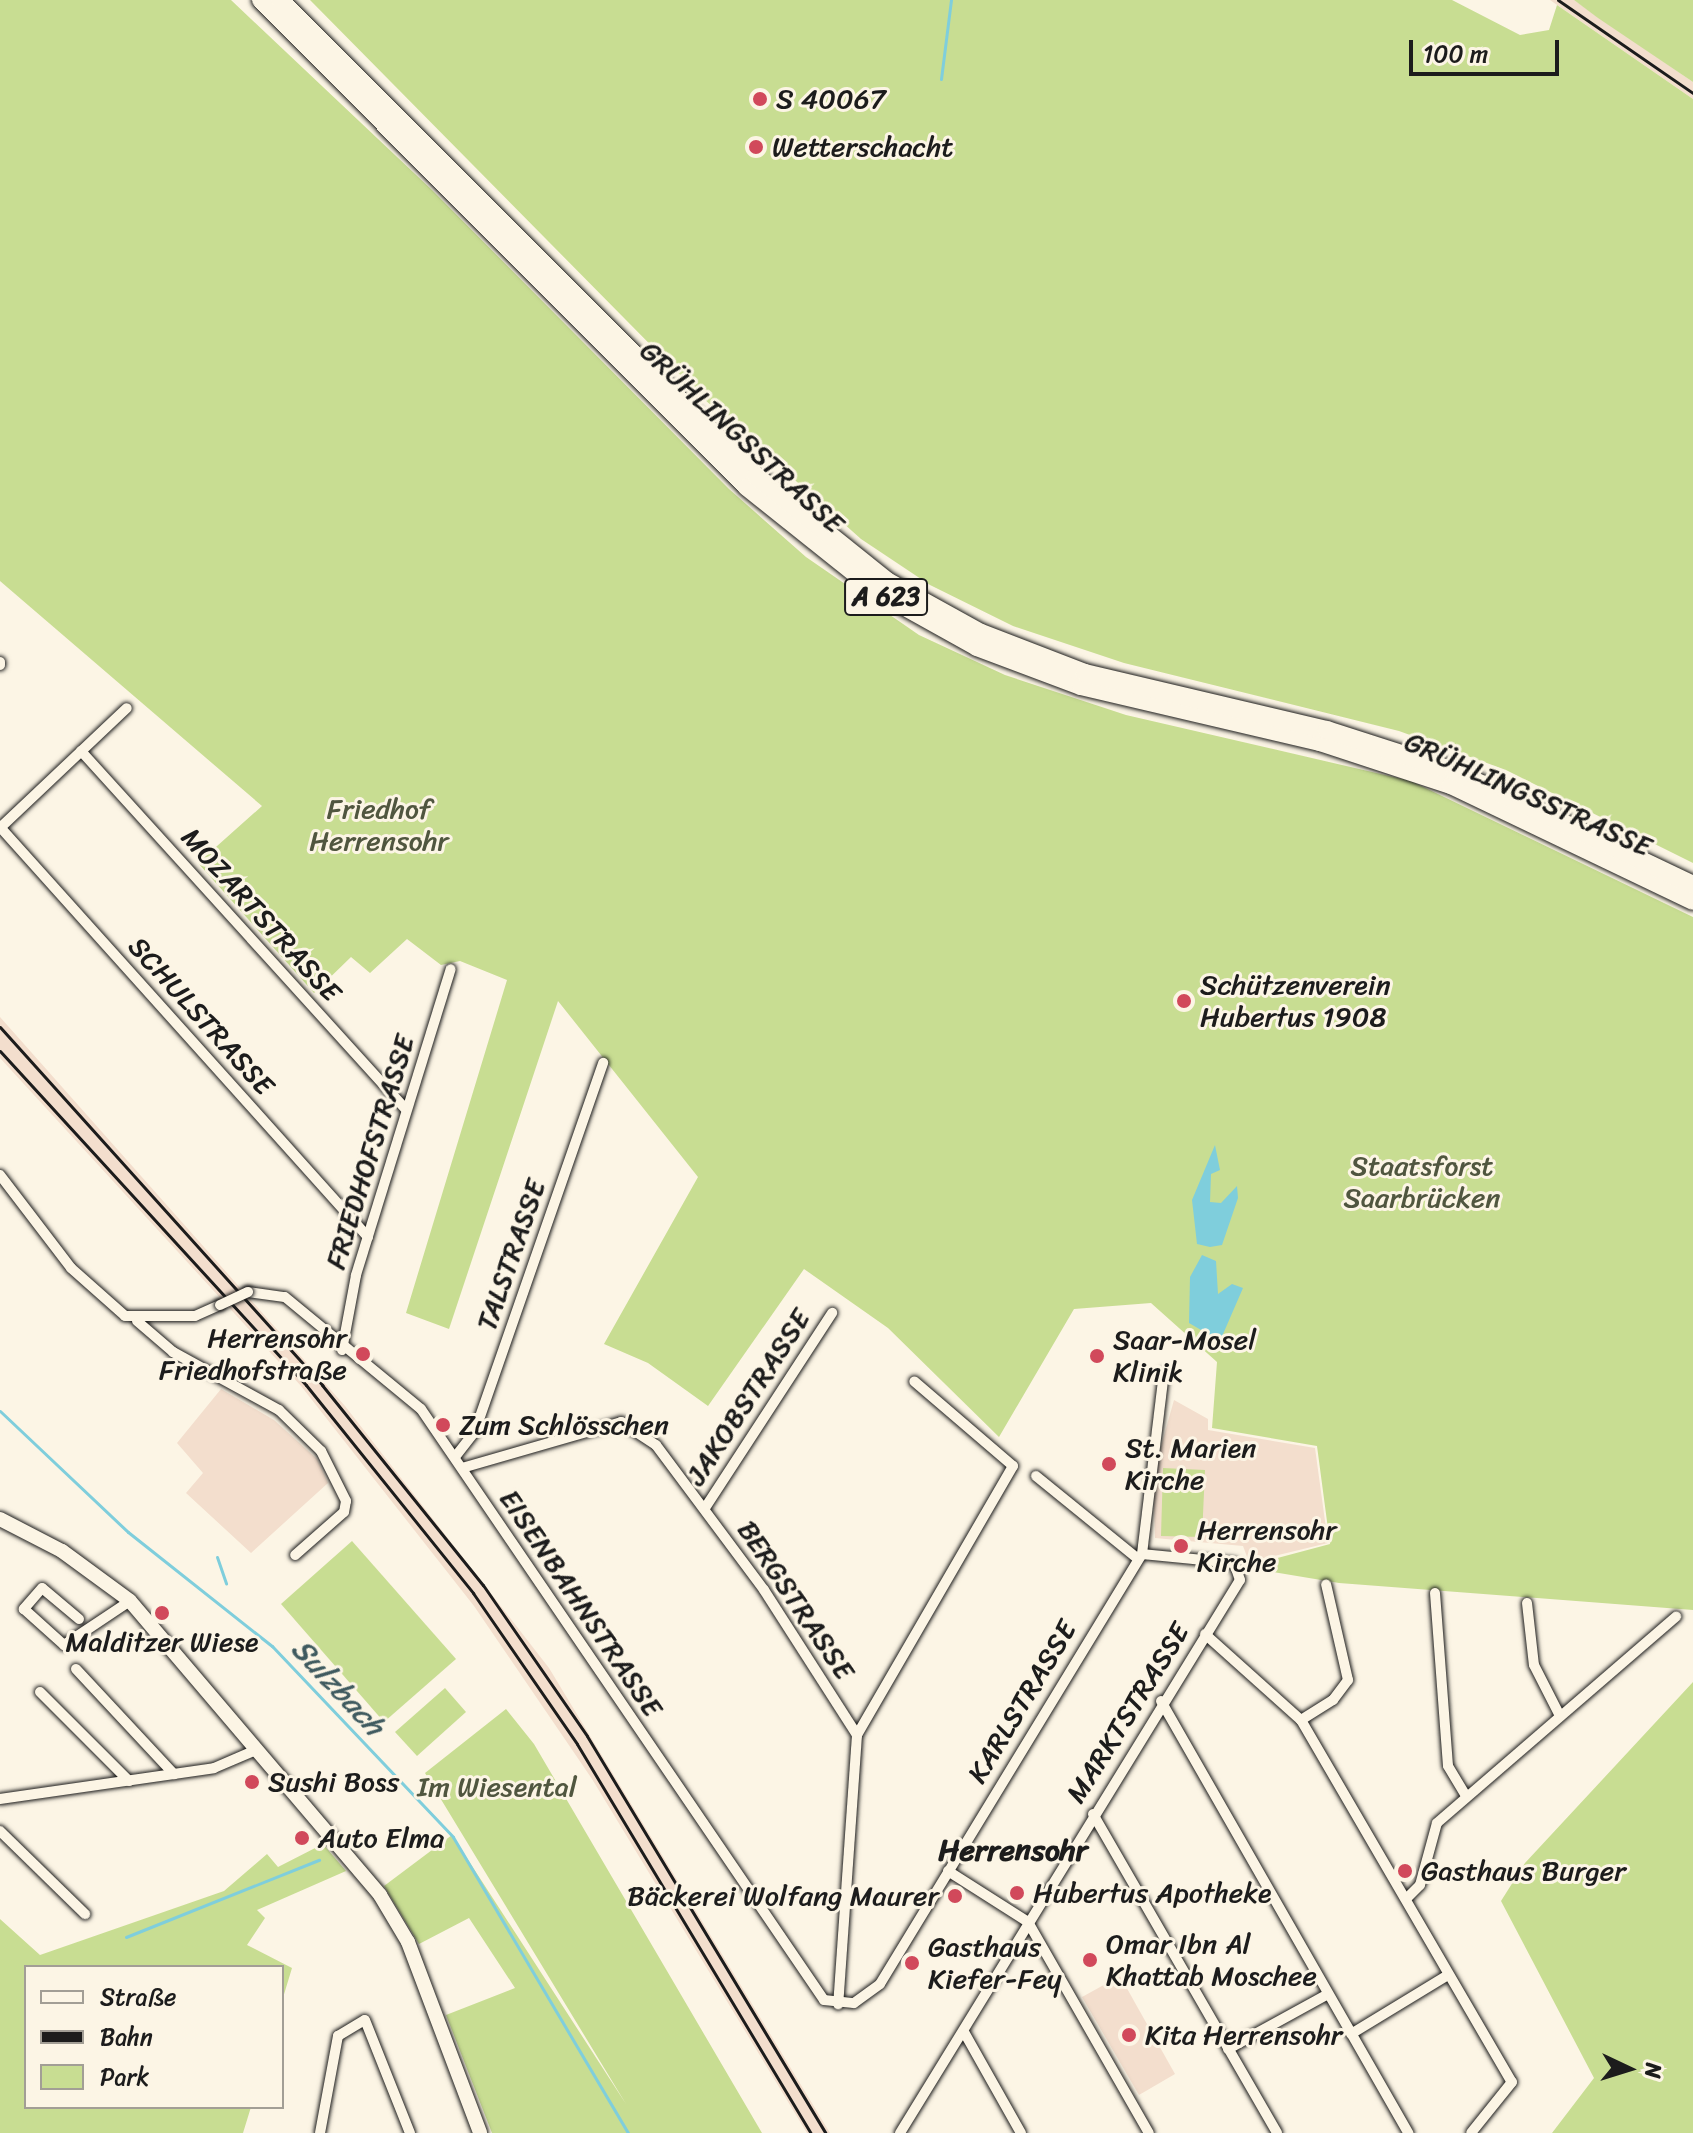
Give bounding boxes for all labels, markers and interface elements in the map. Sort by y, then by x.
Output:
scale bar [1413,24,1563,74]
text: 100 m [1423,33,1488,75]
place label: S 40067 [776,82,886,116]
marker: S 40067 [751,90,769,108]
place label: Wetterschacht [772,130,953,164]
marker: Wetterschacht [747,138,765,156]
street label: GRÜHLINGSSTRASSE [633,334,851,540]
road number: A 623 [844,575,928,619]
street label: GRÜHLINGSSTRASSE [1399,724,1657,864]
park label: Friedhof Herrensohr [309,792,449,858]
street label: MOZARTSTRASSE [174,821,348,1009]
street label: SCHULSTRASSE [121,930,281,1102]
place label: Schützenverein Hubertus 1908 [1200,968,1391,1034]
marker: Schützenverein Hubertus 1908 [1175,992,1193,1010]
street label: FRIEDHOFSTRASSE [318,1031,422,1273]
park label: Staatsforst Saarbrücken [1343,1149,1501,1215]
street label: TALSTRASSE [470,1175,552,1335]
street label: JAKOBSTRASSE [679,1303,817,1491]
place label: Herrensohr Friedhofstraße [159,1321,347,1387]
place label: Saar-Mosel Klinik [1113,1323,1256,1389]
marker: Herrensohr Friedhofstraße [354,1345,372,1363]
marker: Saar-Mosel Klinik [1088,1347,1106,1365]
place label: Zum Schlösschen [459,1408,670,1442]
marker: Zum Schlösschen [434,1416,452,1434]
place label: St. Marien Kirche [1125,1431,1255,1497]
marker: St. Marien Kirche [1100,1455,1118,1473]
street label: EISENBAHNSTRASSE [493,1483,669,1723]
place label: Herrensohr Kirche [1197,1513,1337,1579]
street label: BERGSTRASSE [731,1514,861,1686]
marker: Herrensohr Kirche [1172,1537,1190,1555]
marker: Malditzer Wiese [153,1604,171,1622]
street label: KARLSTRASSE [960,1615,1084,1789]
street label: MARKTSTRASSE [1059,1617,1197,1809]
place label: Malditzer Wiese [65,1625,259,1659]
water label: Sulzbach [284,1631,392,1743]
place label: Sushi Boss [268,1765,401,1799]
park label: Im Wiesental [418,1770,576,1804]
marker: Sushi Boss [243,1773,261,1791]
place label: Auto Elma [318,1821,444,1855]
marker: Auto Elma [293,1829,311,1847]
district label: Herrensohr [938,1832,1088,1868]
place label: Gasthaus Burger [1421,1854,1626,1888]
marker: Gasthaus Burger [1396,1862,1414,1880]
place label: Hubertus Apotheke [1033,1876,1273,1910]
place label: Bäckerei Wolfang Maurer [628,1879,939,1913]
marker: Hubertus Apotheke [1008,1884,1026,1902]
marker: Bäckerei Wolfang Maurer [946,1887,964,1905]
place label: Omar Ibn Al Khattab Moschee [1106,1927,1318,1993]
place label: Gasthaus Kiefer-Fey [928,1930,1062,1996]
marker: Omar Ibn Al Khattab Moschee [1081,1951,1099,1969]
marker: Gasthaus Kiefer-Fey [903,1954,921,1972]
legend [24,1965,284,2109]
text: Straße [100,1976,176,2018]
text: Bahn [100,2016,153,2058]
place label: Kita Herrensohr [1145,2018,1343,2052]
marker: Kita Herrensohr [1120,2026,1138,2044]
north arrow [1589,2029,1669,2109]
text: Park [100,2056,149,2098]
text: N [1633,2062,1673,2080]

